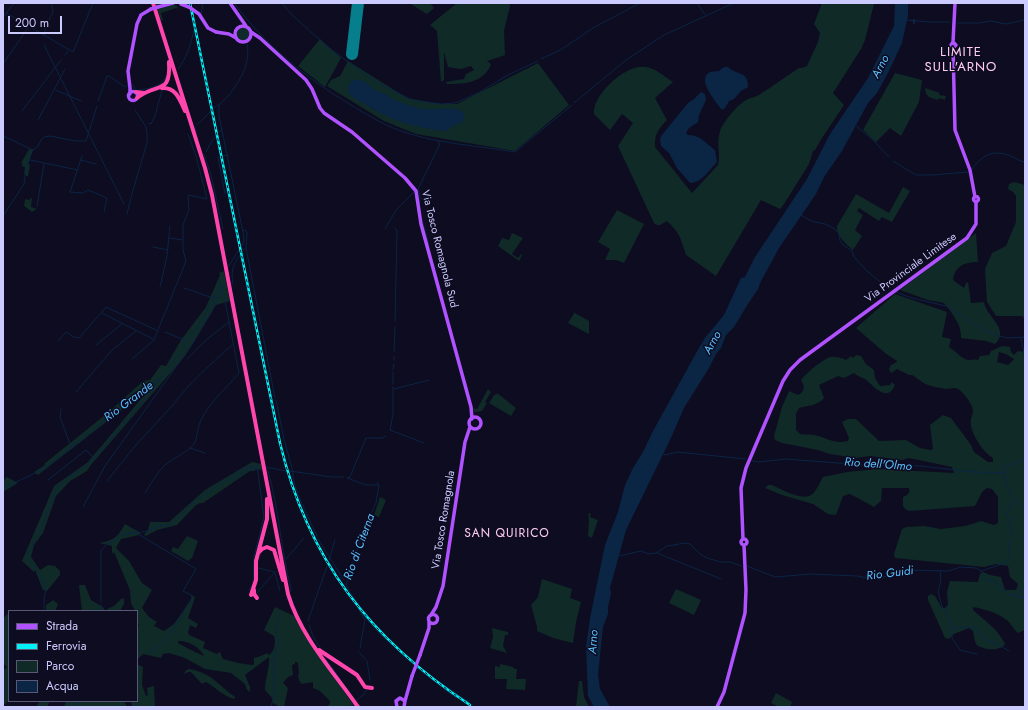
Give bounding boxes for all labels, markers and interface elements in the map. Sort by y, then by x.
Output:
scale bar [10,8,64,34]
text: 200 m [15,14,49,32]
district label: LIMITE SULL'ARNO [925,45,997,76]
water label: Arno [869,53,893,81]
street label: Via Tosco Romagnola Sud [418,189,460,309]
street label: Via Provinciale Limitese [863,230,959,306]
water label: Arno [701,329,725,357]
water label: Rio Grande [102,379,156,425]
water label: Rio dell'Olmo [844,455,912,475]
street label: Via Tosco Romagnola [430,470,458,570]
water label: Rio di Citerna [341,512,379,582]
district label: SAN QUIRICO [464,527,550,541]
water label: Rio Guidi [866,564,914,584]
legend [8,610,138,702]
text: Strada [46,617,78,635]
water label: Arno [586,629,602,655]
text: Ferrovia [46,637,86,655]
text: Parco [46,657,74,675]
text: Acqua [46,677,79,695]

